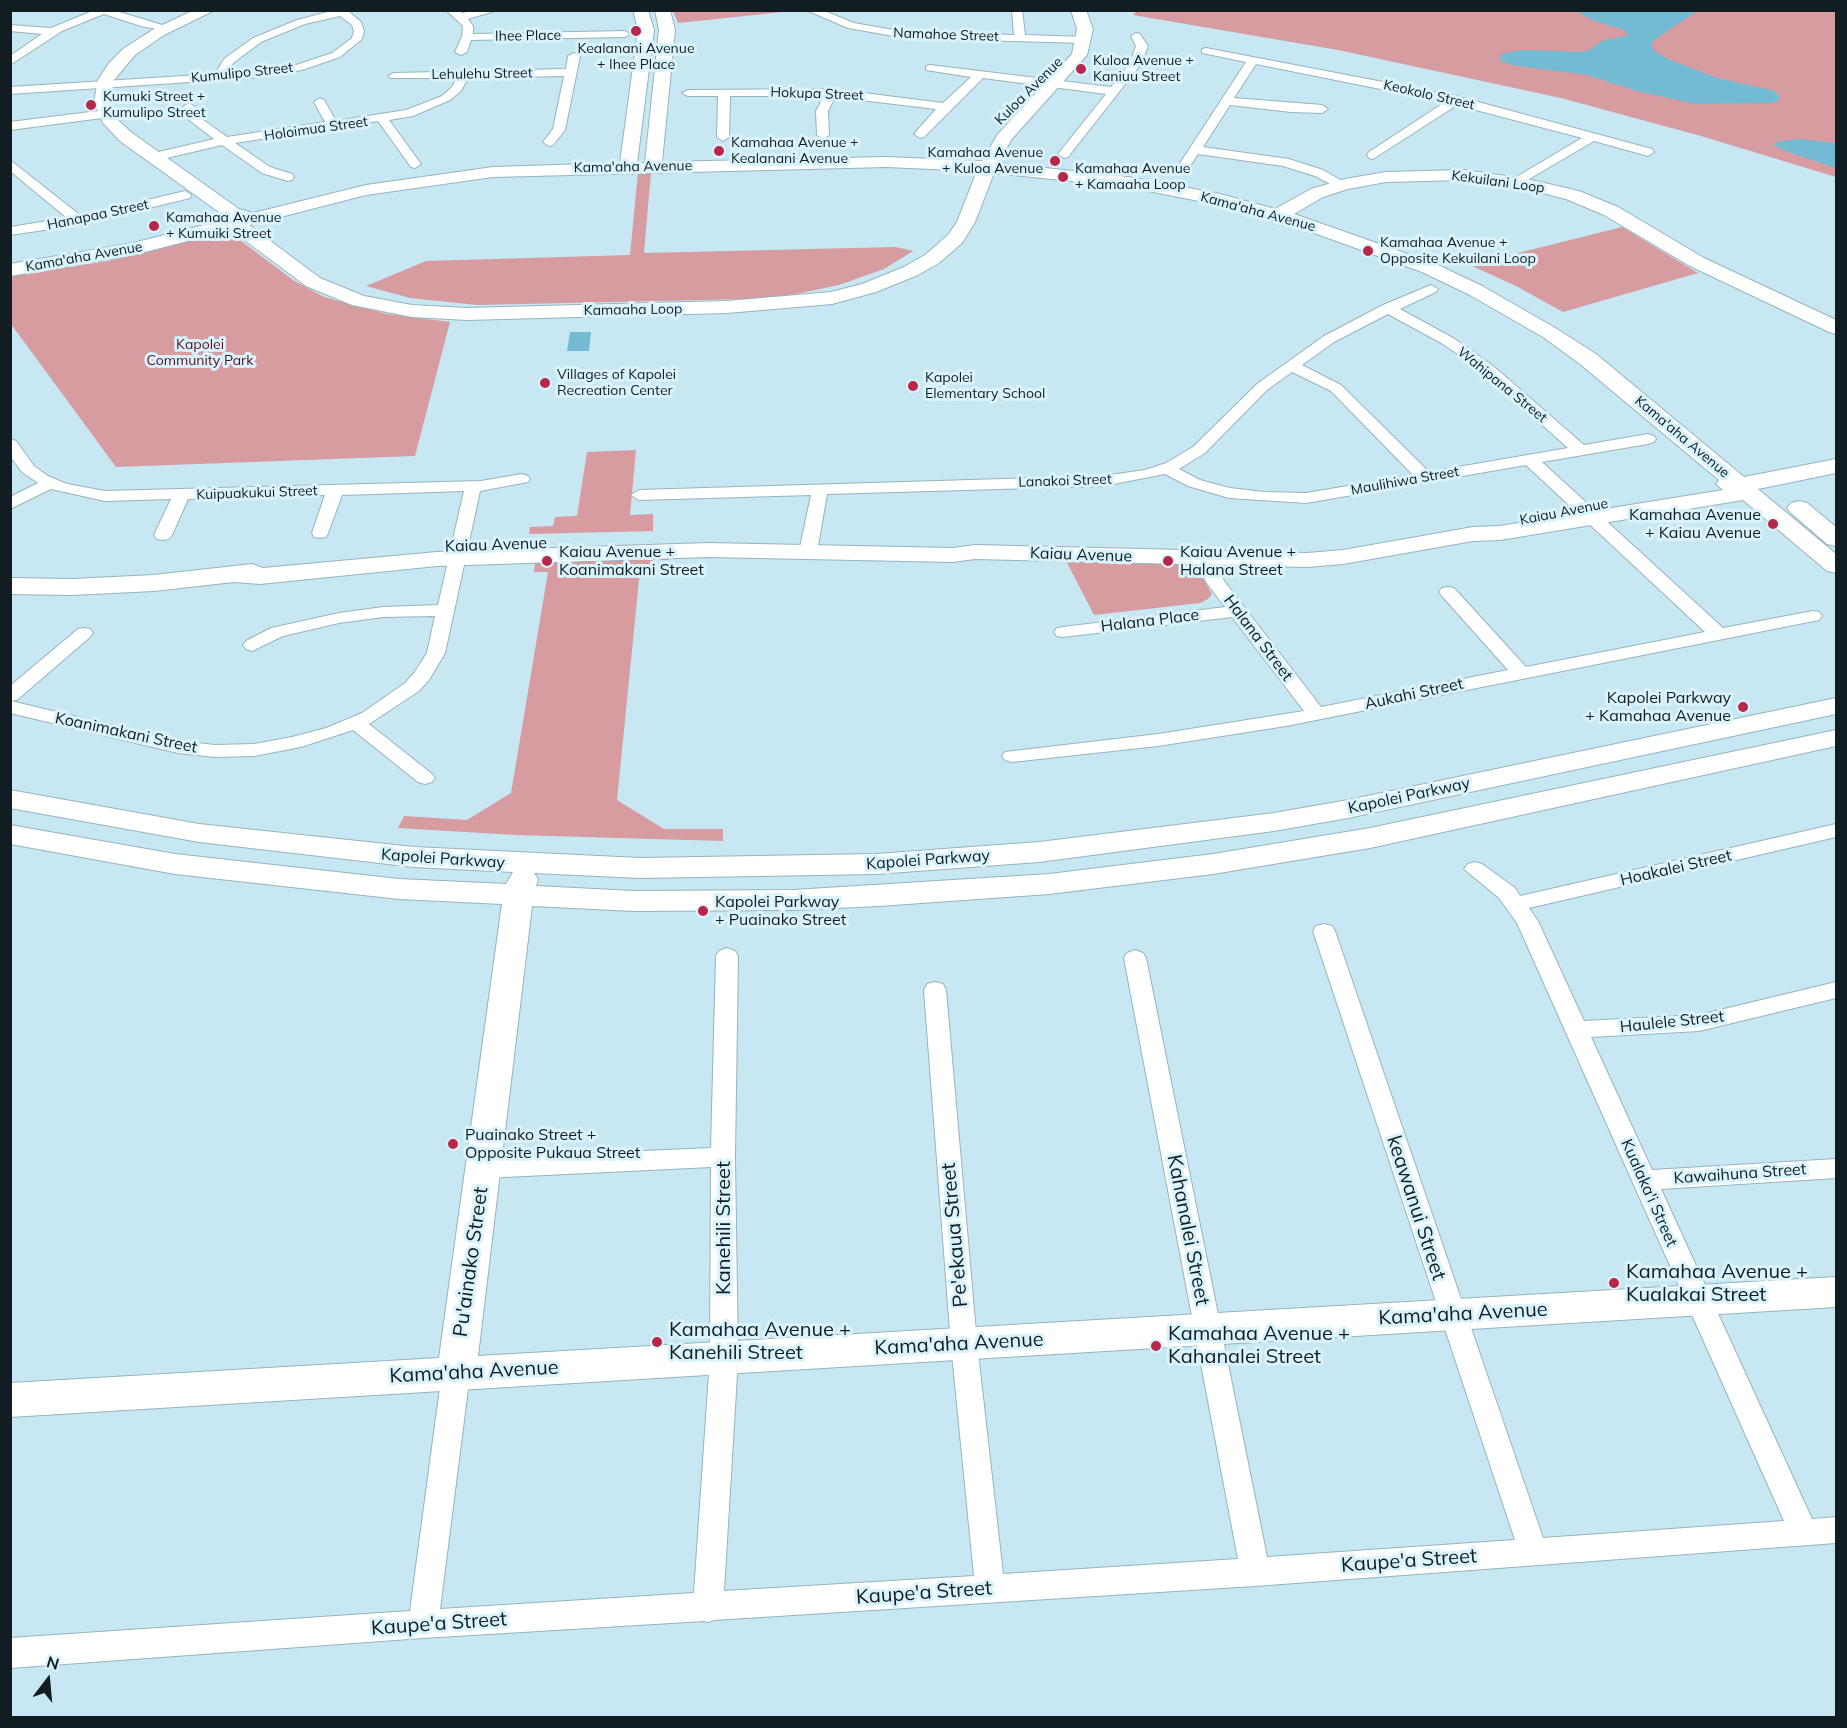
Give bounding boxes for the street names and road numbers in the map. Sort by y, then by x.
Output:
street label: Namahoe Street [893,25,999,45]
street label: Ihee Place [495,27,561,45]
street label: Kuloa Avenue [992,54,1066,128]
street label: Kumulipo Street [190,59,294,87]
street label: Lehulehu Street [431,65,533,83]
street label: Keokolo Street [1382,76,1476,114]
street label: Hokupa Street [770,84,864,104]
street label: Holoimua Street [263,113,369,145]
street label: Kama'aha Avenue [574,158,692,176]
street label: Kekuilani Loop [1450,167,1546,197]
street label: Kama'aha Avenue [1199,189,1317,235]
street label: Hanapaa Street [46,196,150,234]
street label: Kama'aha Avenue [24,238,144,276]
street label: Kamaaha Loop [584,301,682,319]
street label: Wahipana Street [1454,344,1550,426]
street label: Kama'aha Avenue [1631,392,1733,482]
street label: Maulihiwa Street [1350,463,1460,499]
street label: Lanakoi Street [1018,471,1112,491]
street label: Kuipuakukui Street [196,482,318,504]
street label: Kaiau Avenue [1518,495,1610,529]
street label: Kaiau Avenue [445,534,547,556]
street label: Kaiau Avenue [1030,544,1132,566]
street label: Halana Street [1219,591,1297,685]
street label: Halana Place [1100,605,1200,637]
street label: Aukahi Street [1363,674,1465,714]
street label: Koanimakani Street [53,709,199,757]
street label: Kapolei Parkway [1346,774,1472,818]
street label: Kapolei Parkway [380,845,506,873]
street label: Kapolei Parkway [865,846,991,874]
street label: Hoakalei Street [1619,846,1733,890]
street label: Haulele Street [1619,1007,1725,1037]
street label: keawanui Street [1381,1133,1451,1283]
street label: Kualaka'i Street [1617,1136,1681,1250]
street label: Kahanalei Street [1162,1153,1214,1307]
street label: Kawaihuna Street [1673,1160,1807,1188]
street label: Kanehili Street [712,1161,736,1295]
street label: Pe'ekaua Street [937,1162,973,1308]
street label: Pu'ainako Street [449,1185,493,1339]
street label: Kama'aha Avenue [1378,1298,1548,1330]
street label: Kama'aha Avenue [874,1328,1044,1360]
street label: Kama'aha Avenue [389,1356,559,1388]
street label: Kaupe'a Street [1340,1544,1478,1578]
street label: Kaupe'a Street [855,1576,993,1610]
street label: Kaupe'a Street [370,1607,508,1641]

